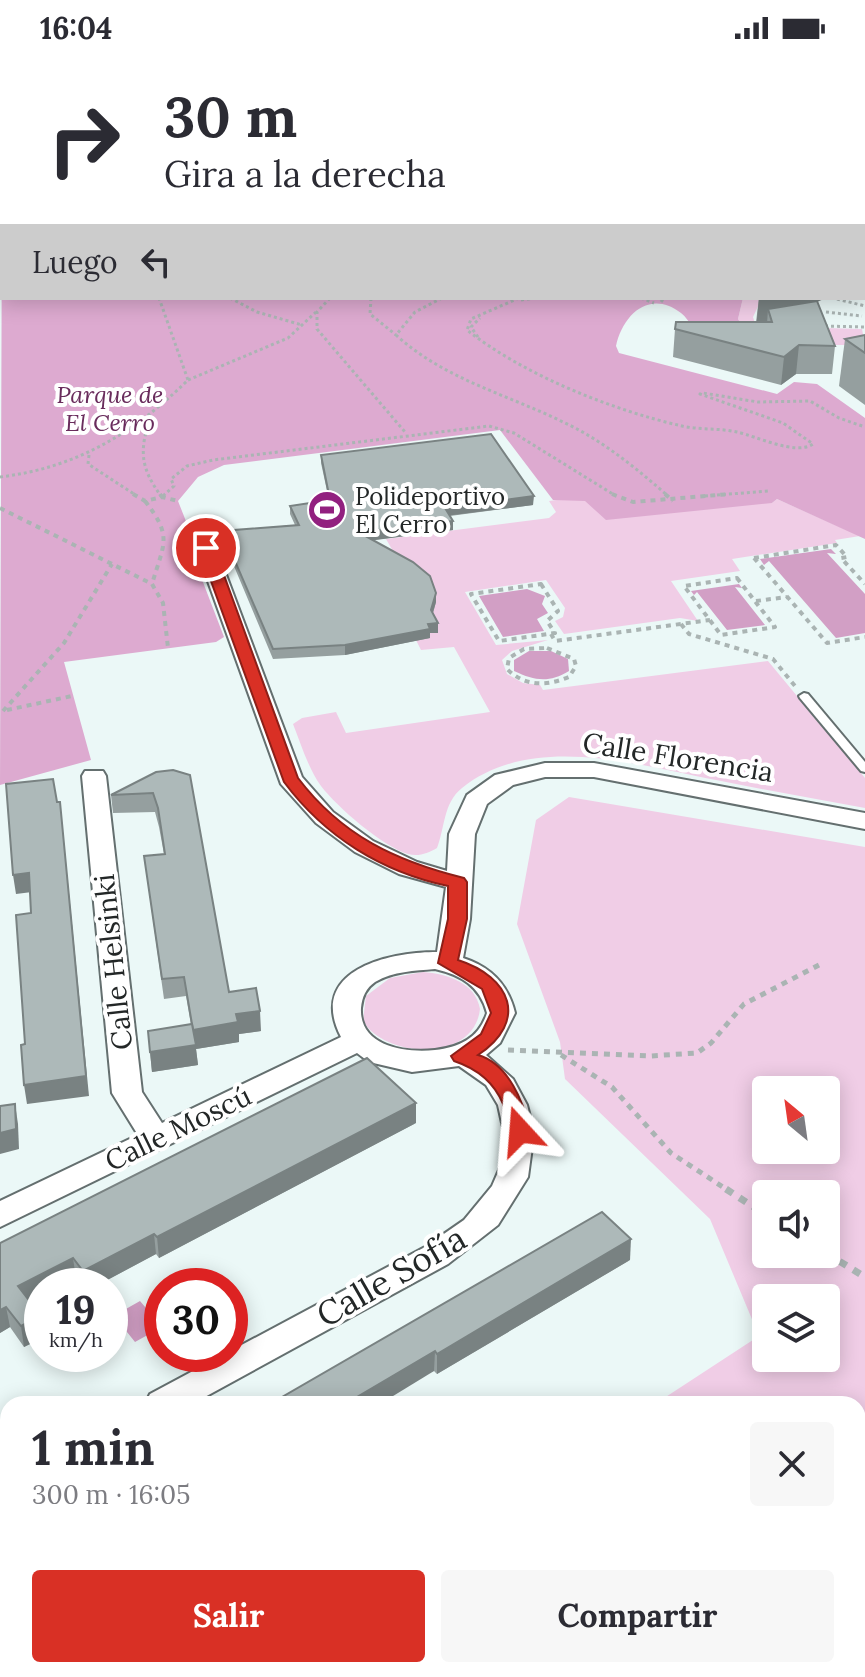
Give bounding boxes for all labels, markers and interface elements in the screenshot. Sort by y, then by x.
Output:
text: 16:04 [40,9,112,47]
text: 30 m [164,81,297,152]
icon: right [32,88,136,192]
text: Gira a la derecha [164,151,446,197]
icon: left [134,240,178,284]
text: Luego [32,243,118,281]
park label: Parque de El Cerro [56,379,164,438]
place label: Polideportivo El Cerro [355,481,505,540]
sports icon: Polideportivo El Cerro [306,489,348,531]
pin [172,514,240,582]
icon: arrive [184,526,228,570]
street label: Calle Florencia [580,724,776,790]
street label: Calle Helsinki [86,872,140,1052]
north arrow [752,1076,840,1164]
map controls [752,1076,840,1372]
street label: Calle Moscú [99,1077,257,1179]
position arrow [478,1089,562,1173]
button: sound [752,1180,840,1268]
street label: Calle Sofía [308,1216,474,1336]
speed limit sign: 30 [144,1268,248,1372]
text: 19 [56,1284,96,1335]
button: layers [752,1284,840,1372]
text: km/h [49,1327,103,1352]
text: 1 min [32,1417,155,1478]
button: close [750,1422,834,1506]
text: 300 m · 16:05 [32,1478,190,1511]
button: Salir [32,1570,425,1662]
button: Compartir [441,1570,834,1662]

